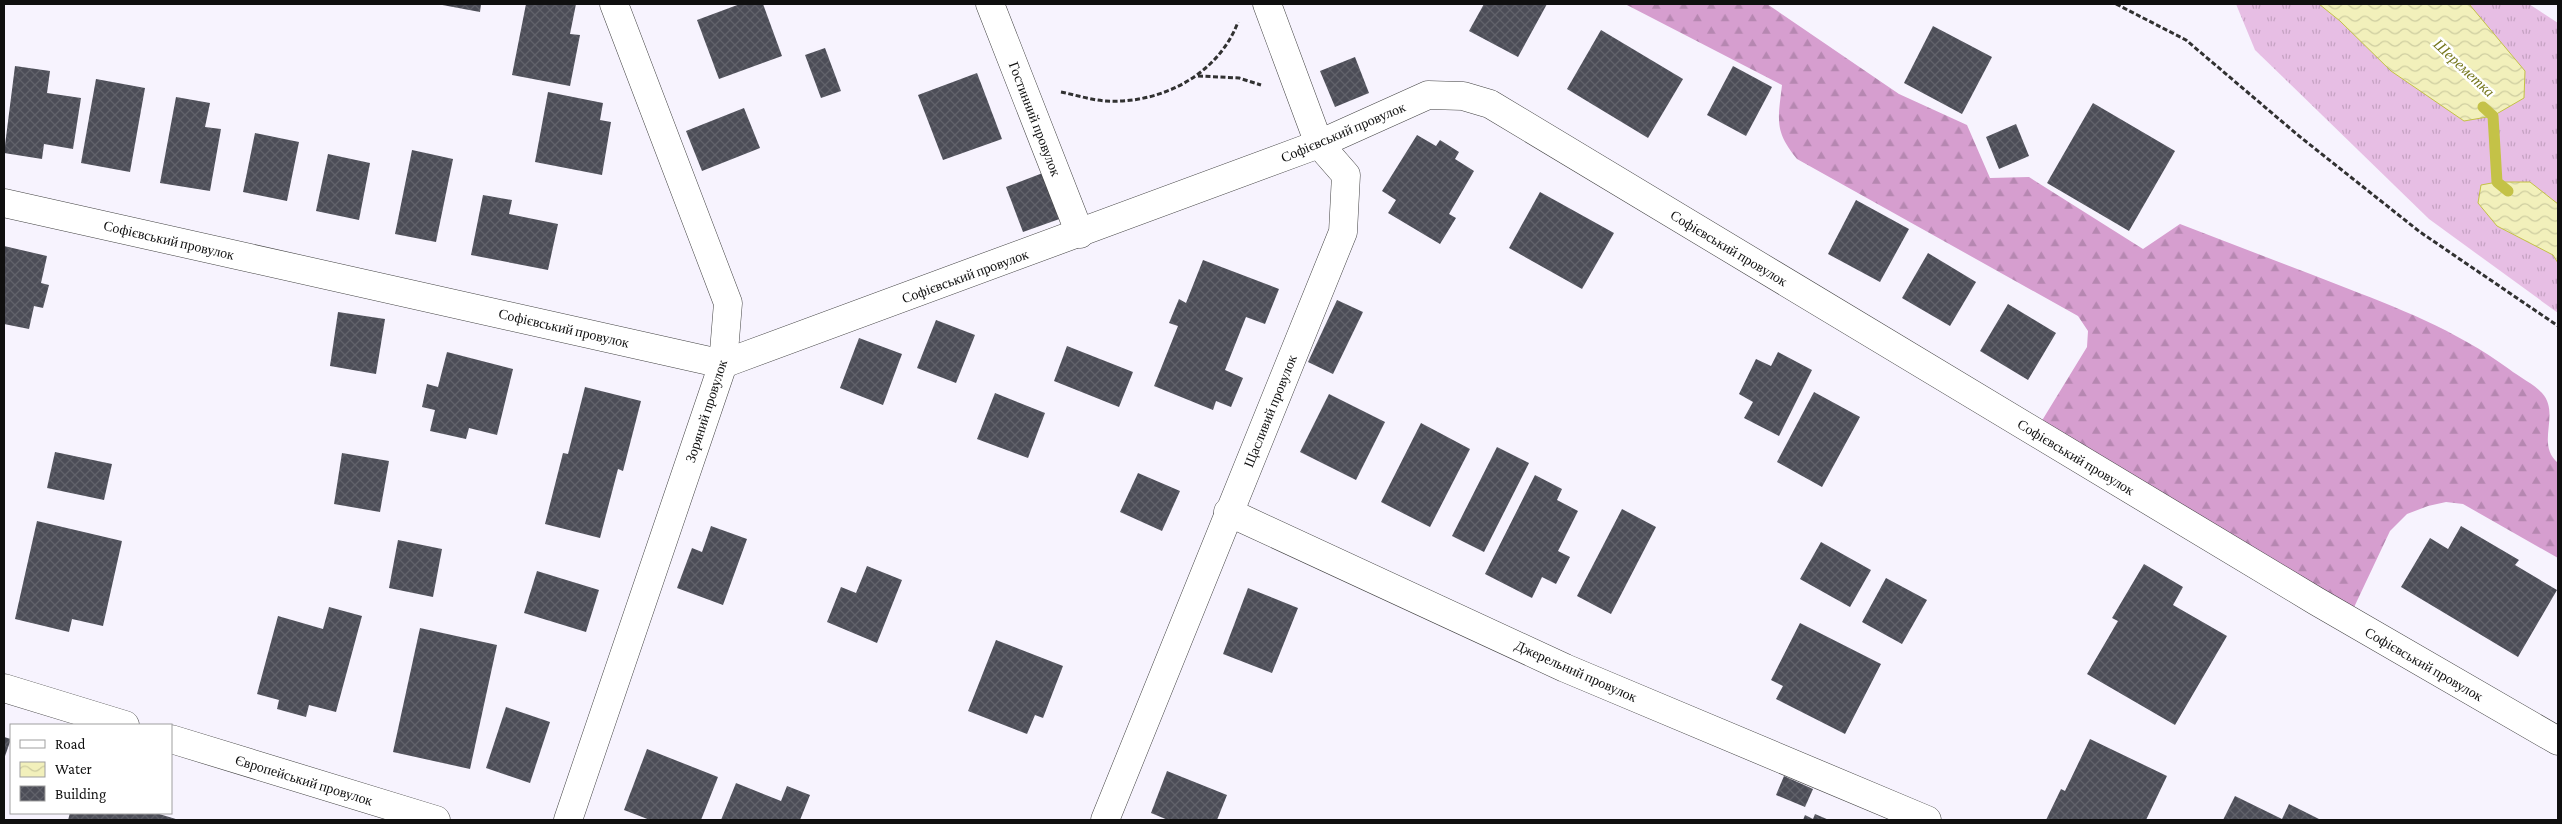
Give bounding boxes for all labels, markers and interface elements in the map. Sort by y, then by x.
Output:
water label: Шереметка [2430,35,2498,100]
street label: Гостинний провулок [1006,59,1064,179]
street label: Софієвський провулок [1278,98,1408,165]
street label: Софієвський провулок [1668,207,1791,289]
street label: Софієвський провулок [102,217,236,263]
street label: Софієвський провулок [899,246,1031,306]
street label: Софієвський провулок [497,305,631,351]
street label: Щасливий провулок [1240,352,1300,470]
street label: Зоряний провулок [682,357,730,465]
street label: Софієвський провулок [2015,416,2138,498]
street label: Софієвський провулок [2362,624,2486,704]
street label: Джерельний провулок [1513,637,1640,705]
legend [10,724,172,814]
text: Road [55,736,86,752]
street label: Європейський провулок [233,751,375,809]
text: Water [55,761,92,777]
text: Building [55,786,106,803]

